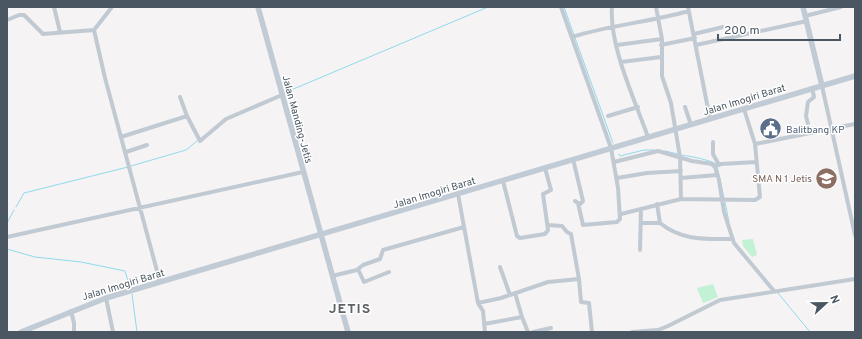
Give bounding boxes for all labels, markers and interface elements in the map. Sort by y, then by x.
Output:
scale bar [718,16,840,42]
text: 200 m [724,23,760,39]
street label: Jalan Manding-Jetis [279,74,315,165]
street label: Jalan Imogiri Barat [702,82,787,119]
public building icon: Balitbang KP [758,116,784,142]
place label: Balitbang KP [786,124,844,137]
school or university icon: SMA N 1 Jetis [814,165,840,191]
place label: SMA N 1 Jetis [752,173,812,186]
street label: Jalan Imogiri Barat [392,175,477,212]
street label: Jalan Imogiri Barat [81,267,166,304]
north arrow [806,283,846,323]
text: N [826,293,842,306]
district label: JETIS [329,301,371,318]

